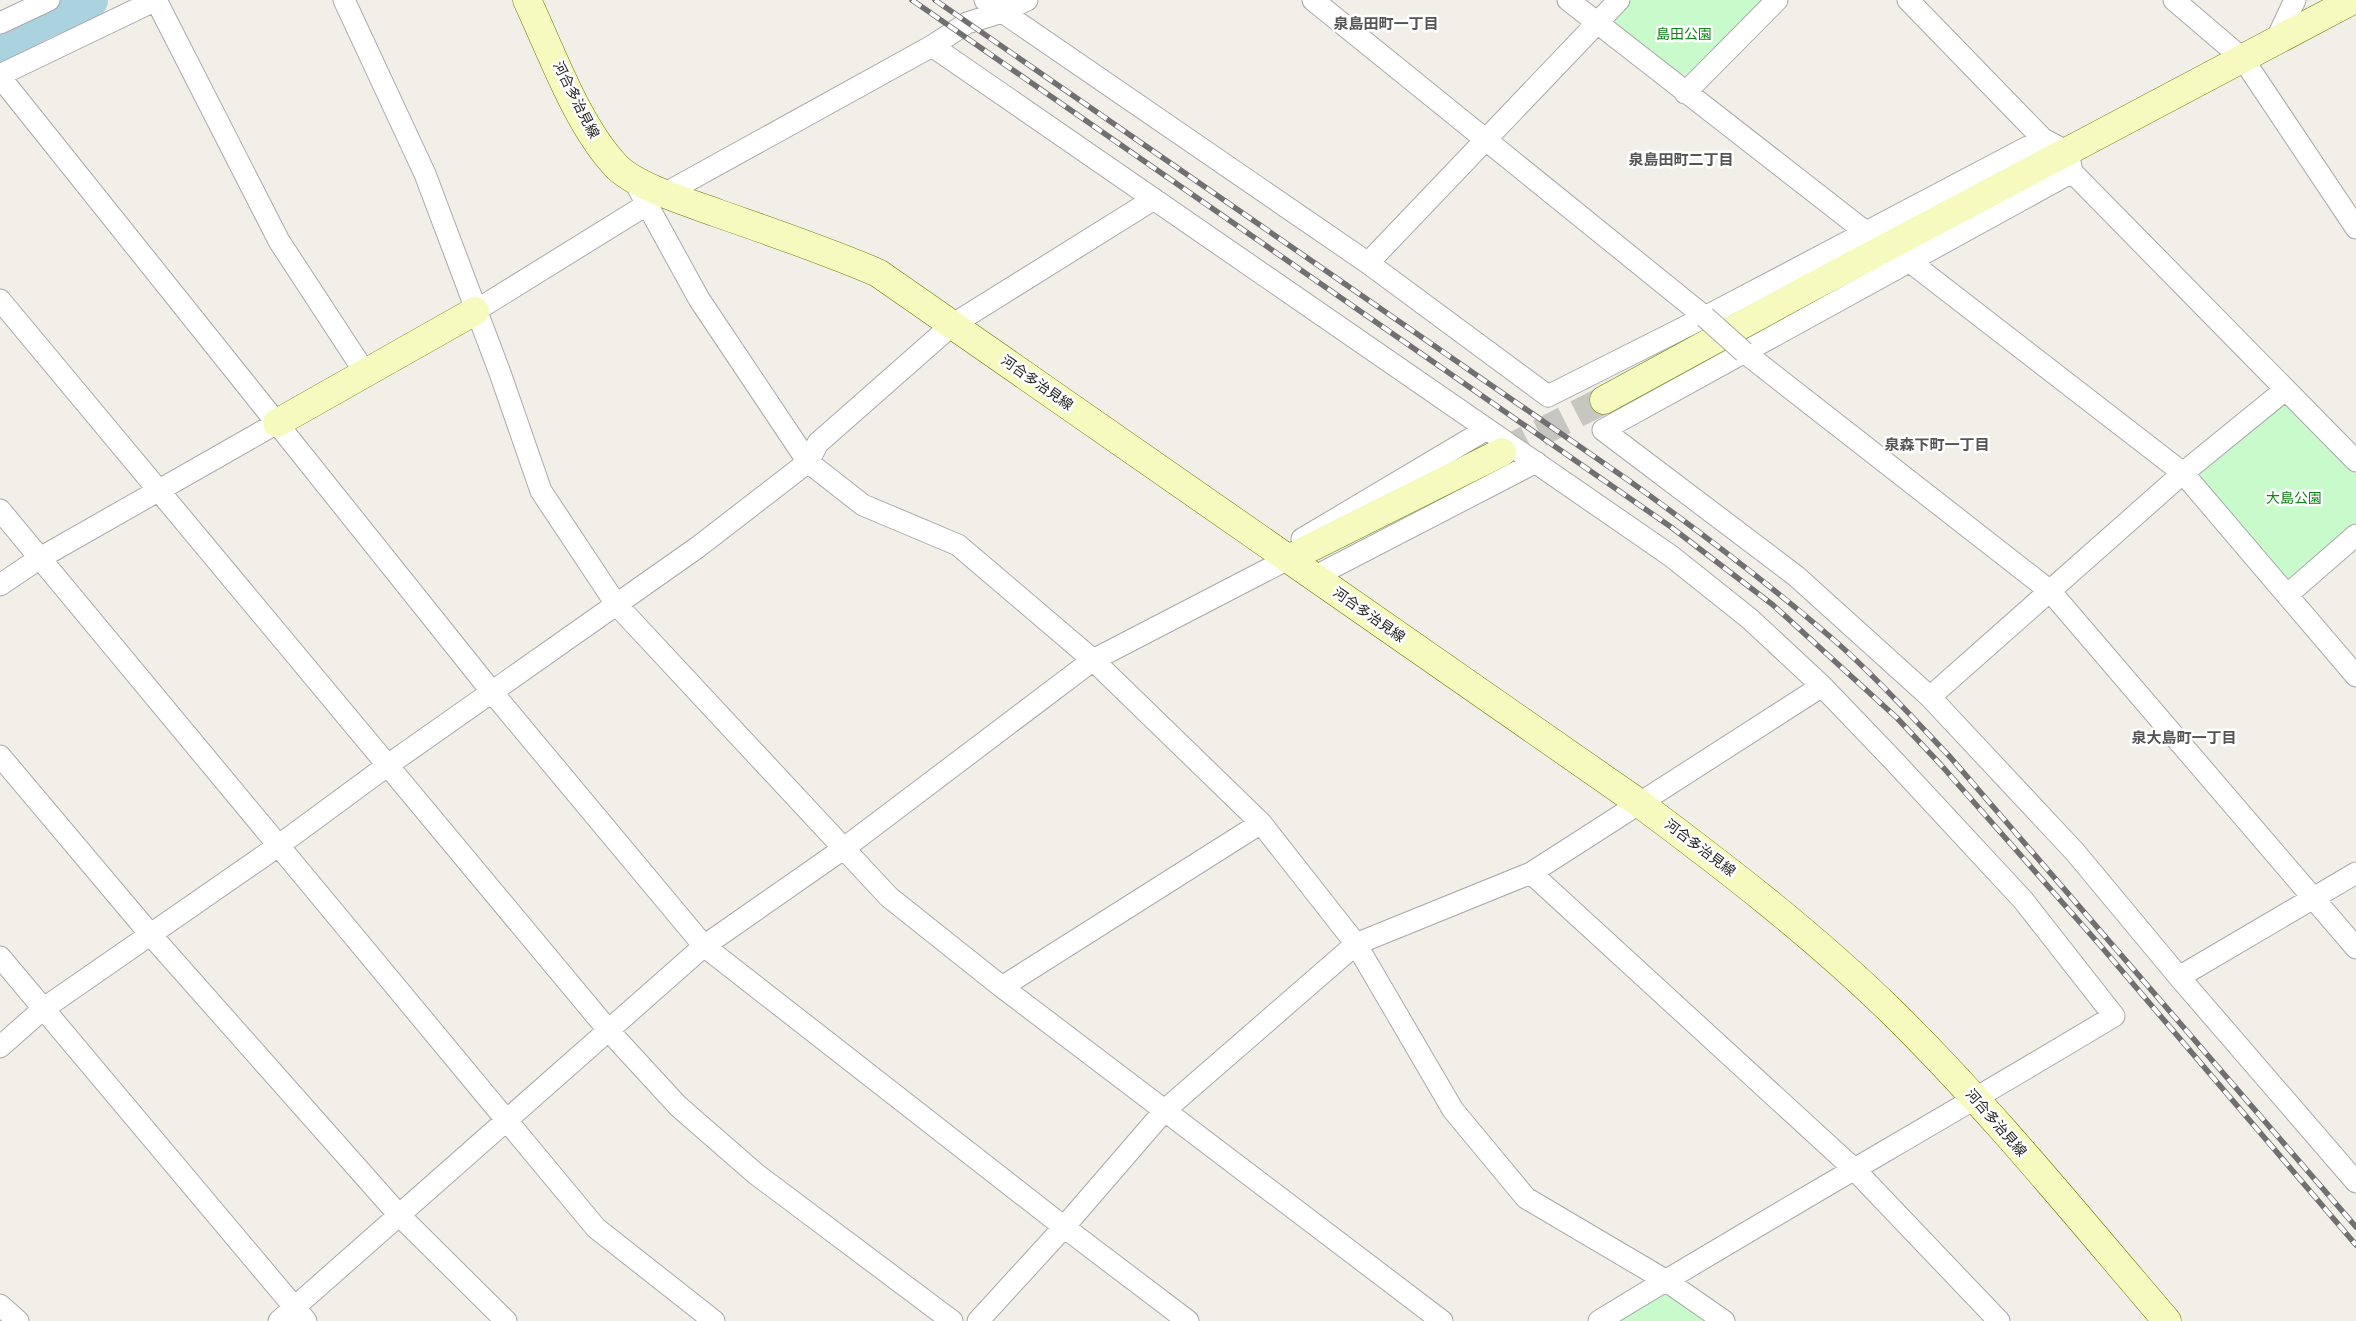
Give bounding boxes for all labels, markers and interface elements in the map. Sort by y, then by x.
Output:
district label: 泉島田町一丁目 [1333,15,1439,33]
park label: 島田公園 [1656,26,1712,43]
street label: 河合多治見線 [549,59,603,141]
district label: 泉島田町二丁目 [1628,151,1734,169]
street label: 河合多治見線 [998,352,1076,414]
district label: 泉森下町一丁目 [1884,436,1990,454]
park label: 大島公園 [2266,490,2322,507]
street label: 河合多治見線 [1330,584,1408,646]
district label: 泉大島町一丁目 [2131,729,2237,747]
street label: 河合多治見線 [1661,816,1739,880]
street label: 河合多治見線 [1962,1086,2030,1160]

